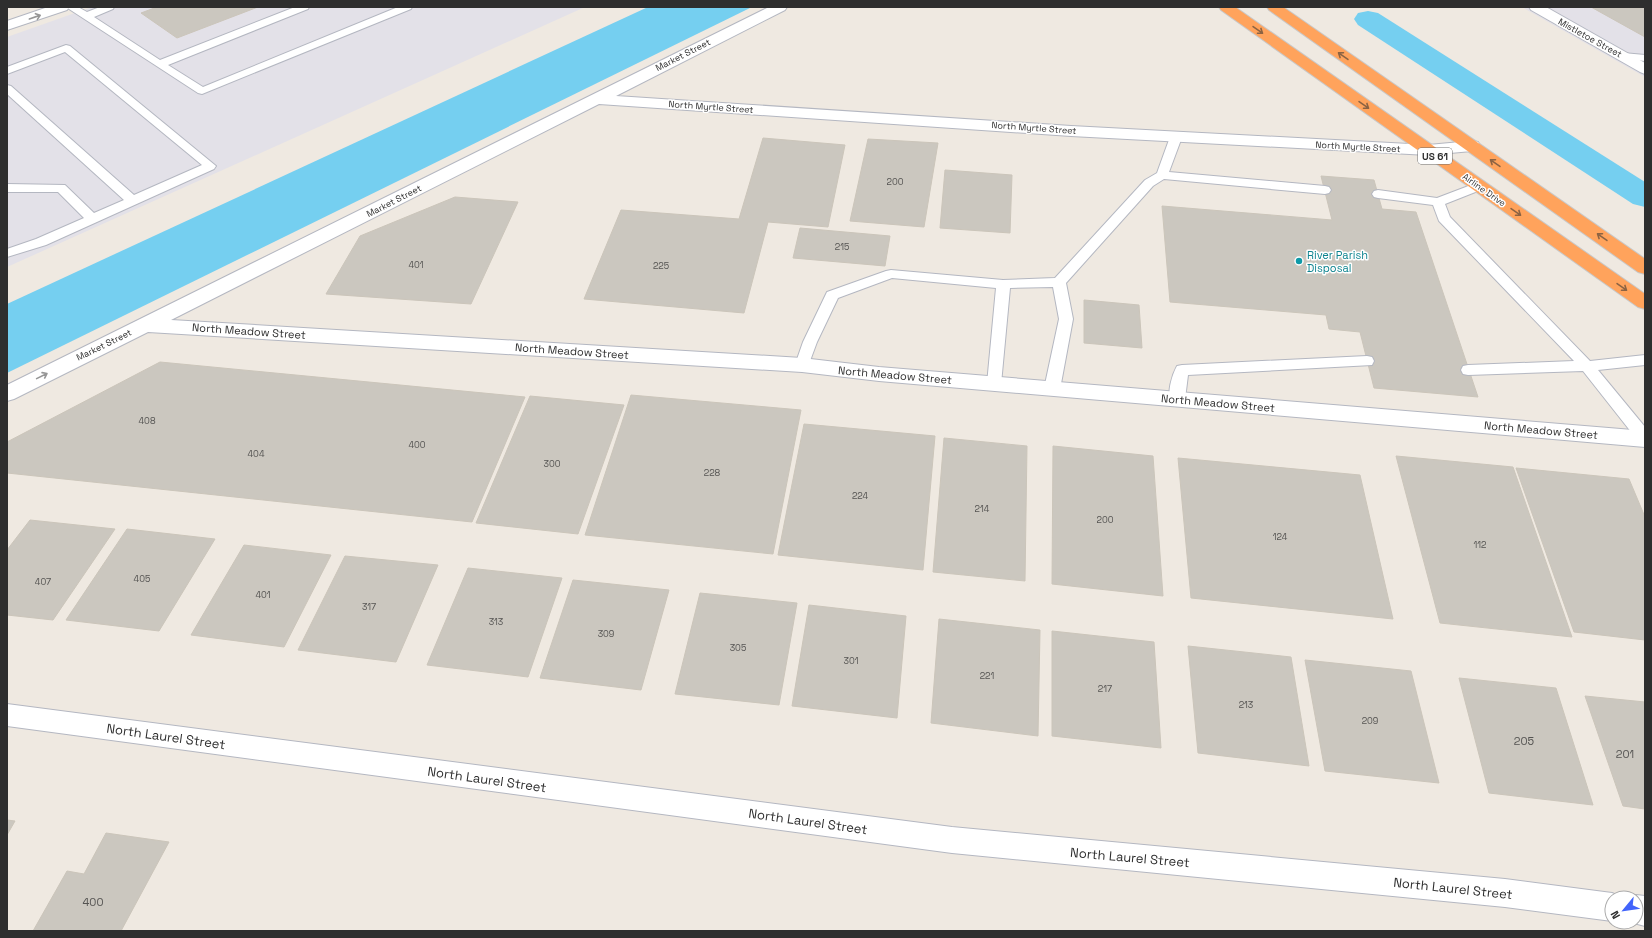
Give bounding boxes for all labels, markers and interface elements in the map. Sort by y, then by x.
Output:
one-way arrow [28,12,40,20]
street label: Mistletoe Street [1556,16,1624,60]
one-way arrow [1252,26,1263,34]
street label: Market Street [654,36,712,74]
one-way arrow [1338,51,1349,60]
street label: North Myrtle Street [668,98,754,116]
one-way arrow [1358,101,1369,109]
street label: North Myrtle Street [991,119,1077,137]
street label: North Myrtle Street [1315,139,1401,155]
road number: US 61 [1418,148,1452,164]
one-way arrow [1490,159,1501,167]
street label: Airline Drive [1460,171,1508,209]
house number: 200 [887,176,904,188]
street label: Market Street [365,182,423,220]
one-way arrow [1510,208,1521,216]
one-way arrow [1596,233,1607,241]
house number: 215 [835,241,849,253]
place label: River Parish Disposal [1307,248,1368,275]
marker: River Parish Disposal [1294,256,1304,266]
house number: 401 [408,259,424,271]
house number: 225 [653,260,669,272]
one-way arrow [1617,283,1628,291]
street label: North Meadow Street [192,320,306,342]
street label: Market Street [74,326,134,364]
street label: North Meadow Street [515,340,629,362]
street label: North Meadow Street [838,363,952,387]
one-way arrow [36,372,48,379]
street label: North Meadow Street [1161,391,1275,415]
house number: 408 [138,415,156,427]
street label: North Meadow Street [1484,418,1598,442]
house number: 400 [408,439,426,451]
house number: 404 [247,448,265,460]
house number: 300 [544,458,561,470]
house number: 228 [704,467,721,479]
house number: 224 [852,490,868,502]
house number: 214 [975,503,990,515]
house number: 200 [1097,514,1114,526]
house number: 124 [1273,531,1288,543]
house number: 112 [1474,539,1486,551]
house number: 405 [134,573,150,585]
house number: 407 [35,576,51,588]
house number: 401 [255,589,271,601]
house number: 317 [362,601,376,613]
house number: 313 [489,616,503,628]
house number: 309 [598,628,614,640]
house number: 305 [730,642,746,654]
house number: 301 [844,655,859,667]
house number: 221 [980,670,995,682]
house number: 217 [1098,683,1112,695]
house number: 213 [1239,699,1253,711]
house number: 209 [1362,715,1378,727]
street label: North Laurel Street [105,720,226,753]
house number: 205 [1514,734,1535,748]
house number: 201 [1616,747,1634,761]
street label: North Laurel Street [426,763,547,796]
street label: North Laurel Street [747,805,868,838]
street label: North Laurel Street [1070,844,1190,871]
street label: North Laurel Street [1392,874,1513,903]
north arrow [1604,890,1644,930]
house number: 400 [83,895,103,909]
text: N [1607,908,1623,921]

